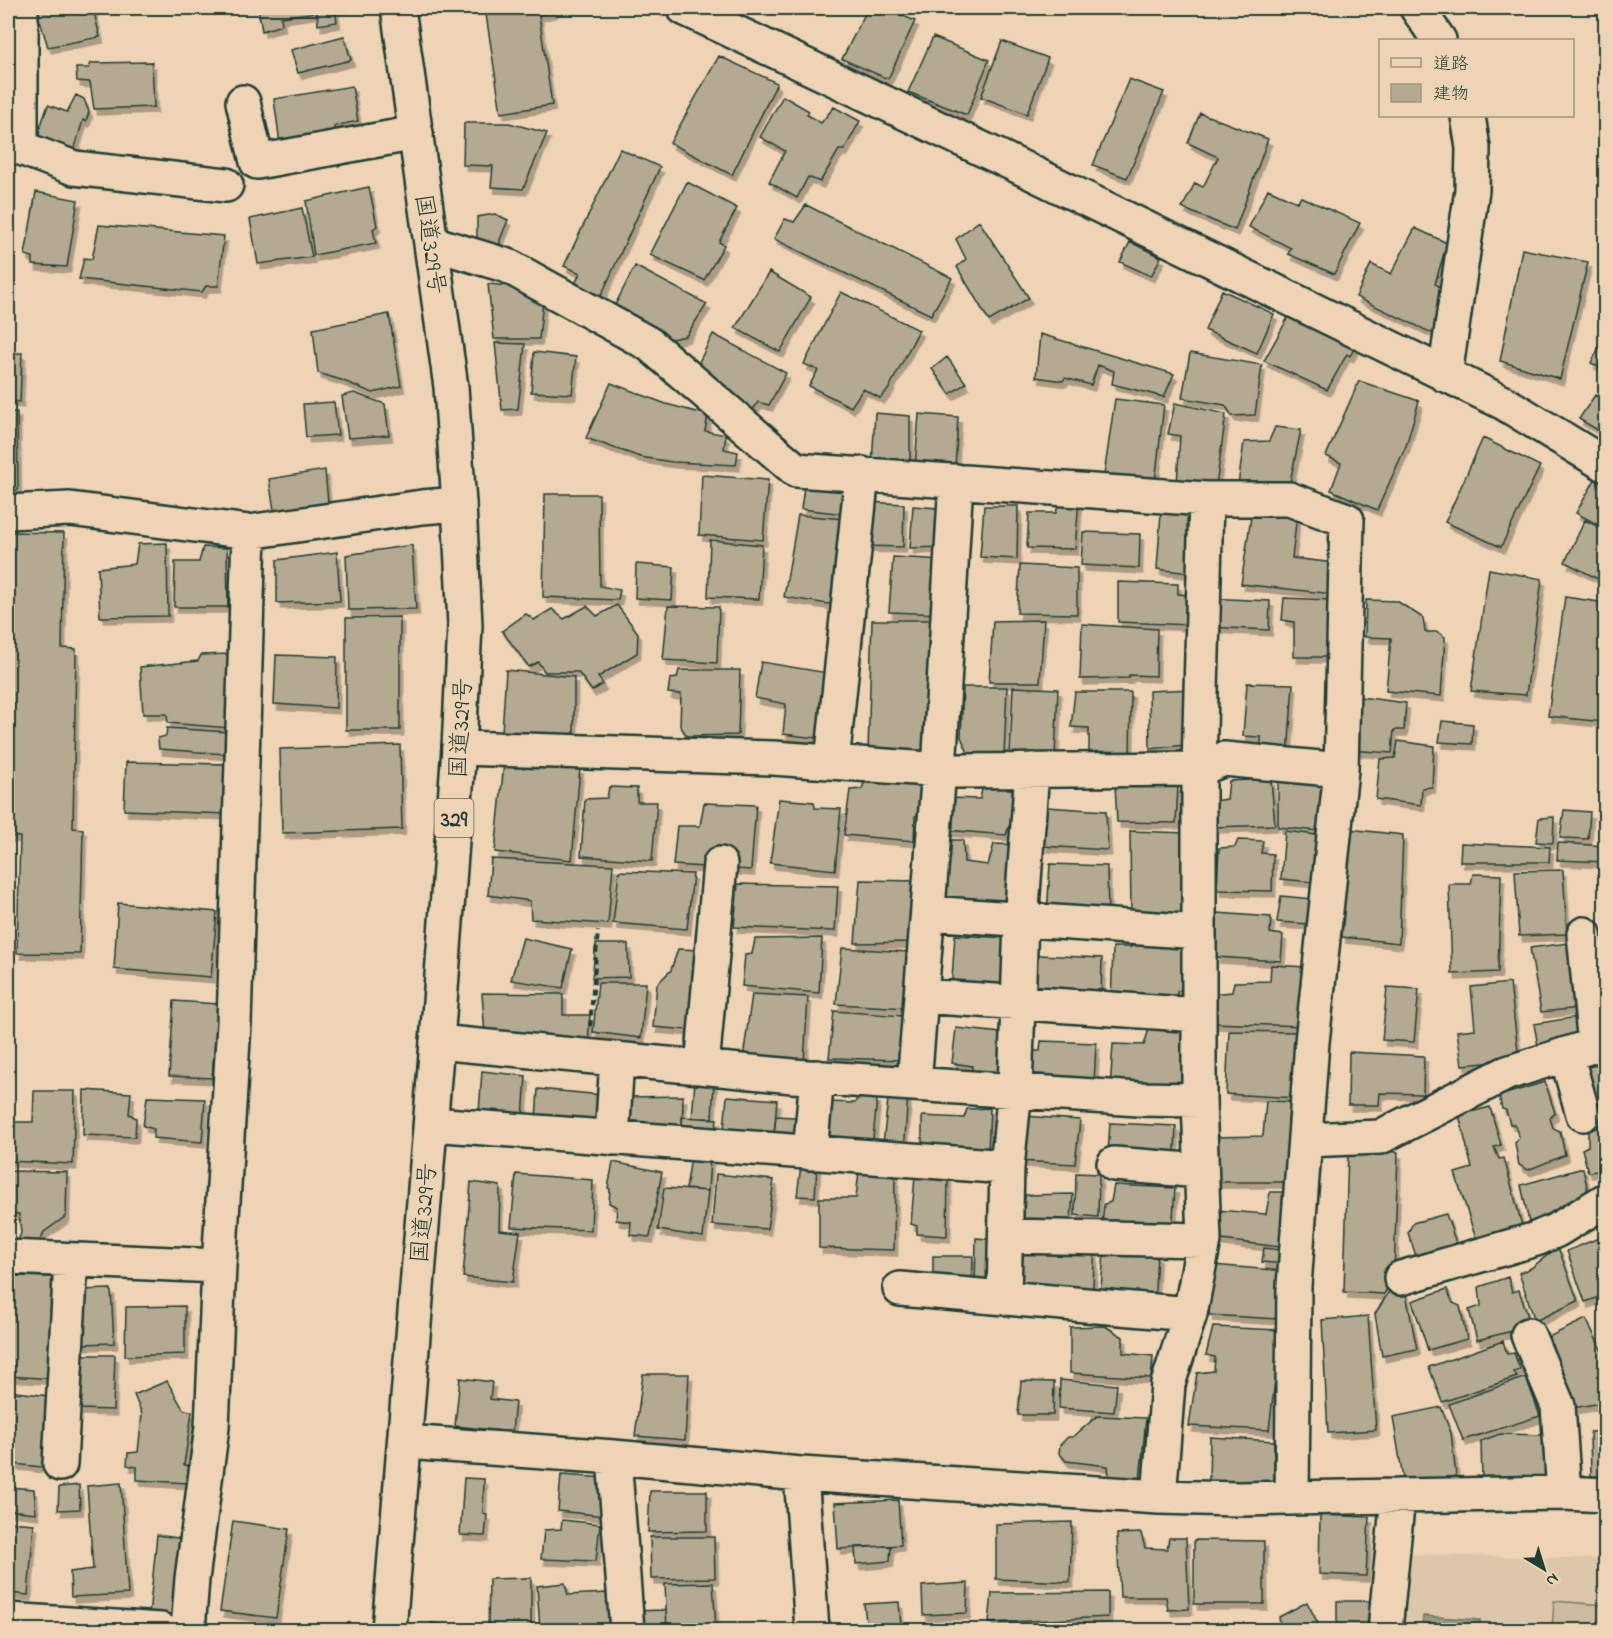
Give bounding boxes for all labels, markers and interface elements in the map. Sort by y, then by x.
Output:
legend [1379,39,1574,117]
text: 道路 [1433,52,1469,78]
text: 建物 [1433,82,1469,108]
street label: 国道329号 [404,192,453,297]
street label: 国道329号 [442,677,483,780]
road number: 329 [434,799,474,837]
street label: 国道329号 [404,1161,447,1265]
north arrow [1514,1539,1574,1599]
text: N [1540,1566,1564,1592]

